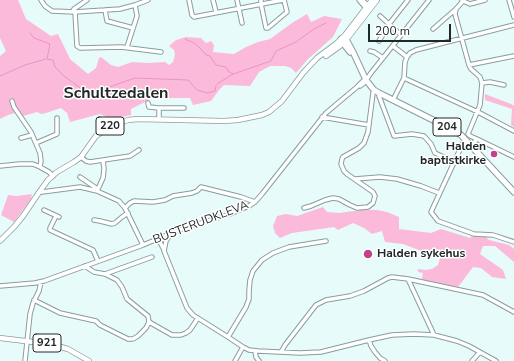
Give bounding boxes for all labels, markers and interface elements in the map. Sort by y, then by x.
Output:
scale bar [370,16,453,42]
text: 200 m [375,23,410,39]
district label: Schultzedalen [64,84,168,104]
road number: 220 [96,117,124,135]
road number: 204 [433,118,461,136]
place label: Halden baptistkirke [420,140,486,168]
marker: Halden baptistkirke [489,149,499,159]
street label: BUSTERUDKLEVA [151,198,251,248]
place label: Halden sykehus [377,247,465,261]
marker: Halden sykehus [362,248,374,260]
road number: 921 [33,334,61,352]

